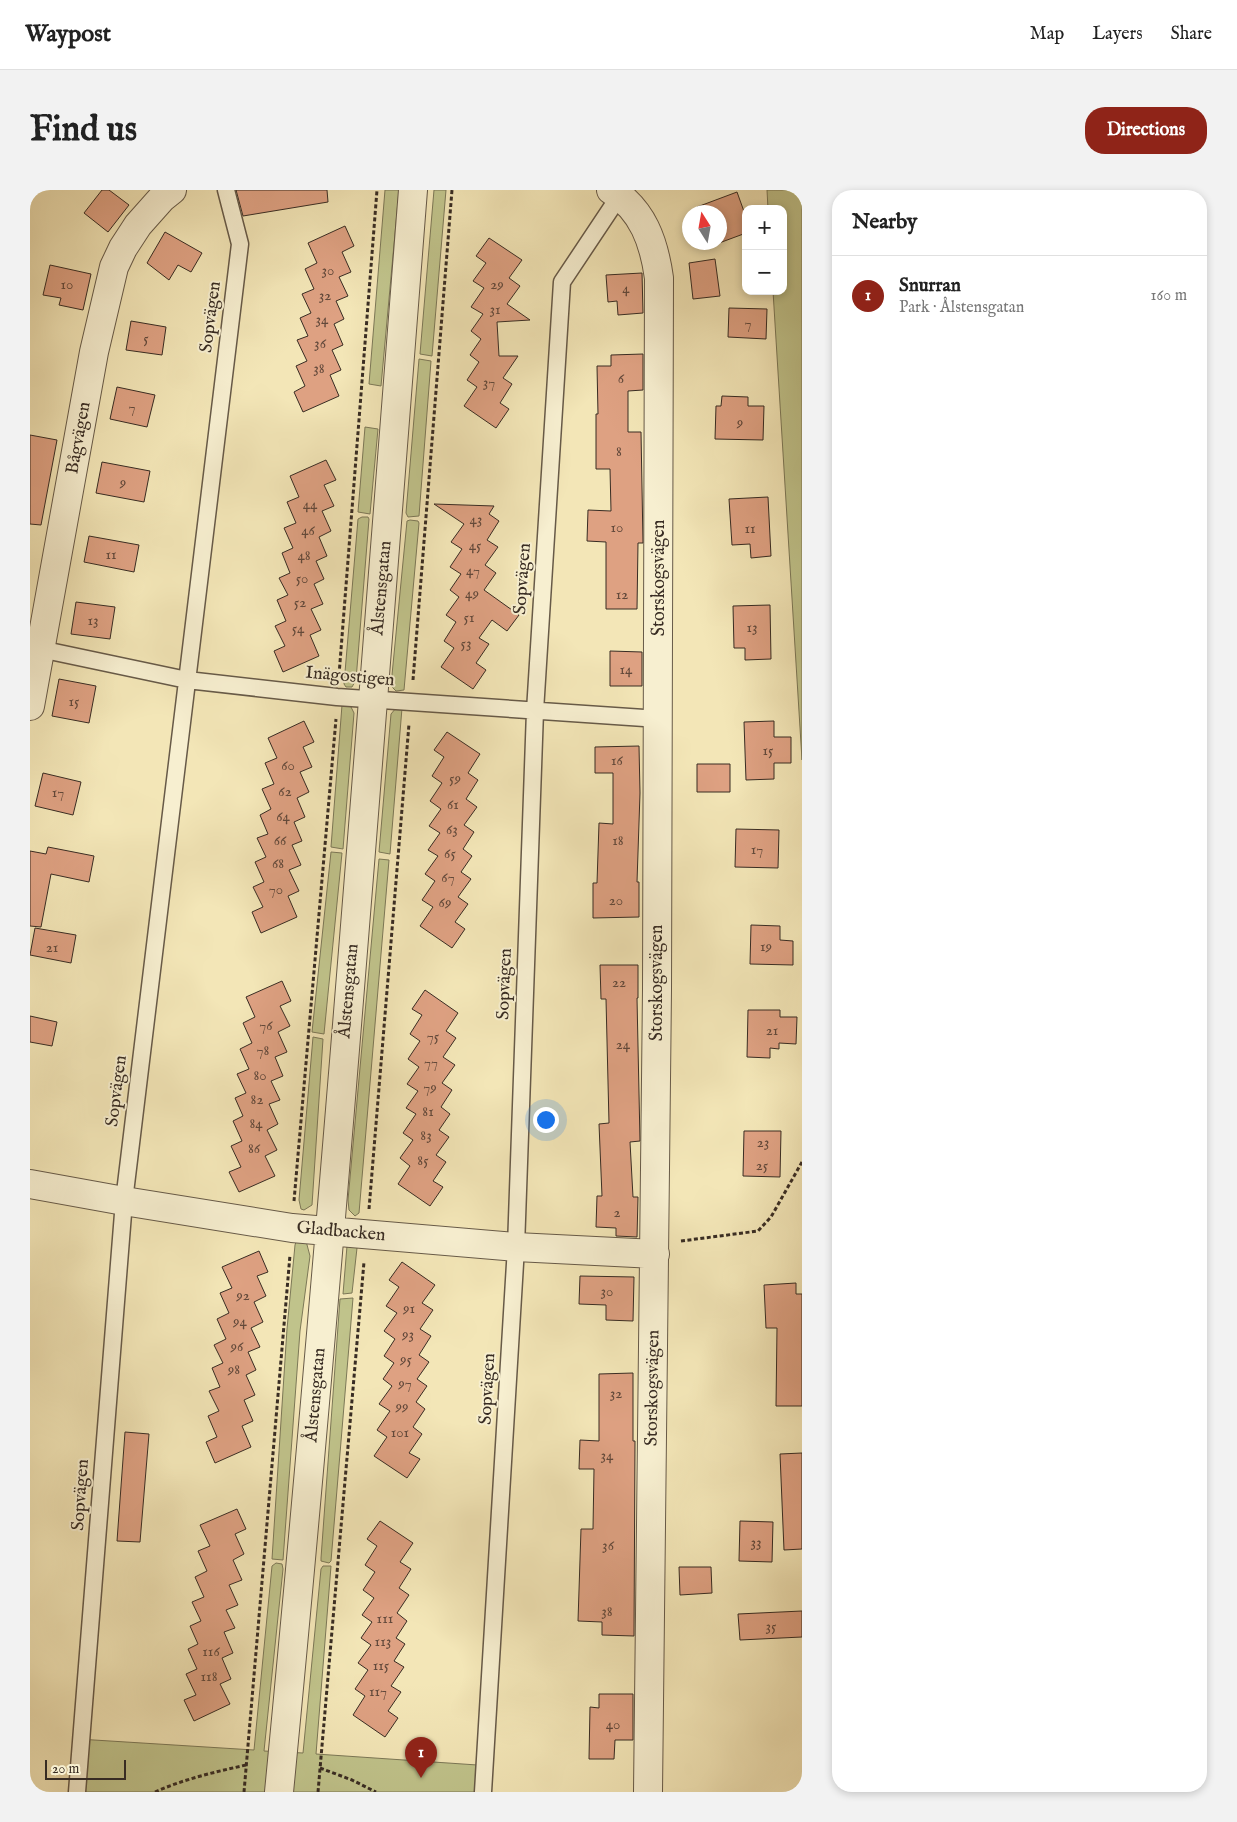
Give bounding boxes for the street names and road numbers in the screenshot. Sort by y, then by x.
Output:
street label: Sopvägen [195,280,227,354]
street label: Bågvägen [61,400,97,476]
street label: Storskogsvägen [648,519,671,636]
street label: Ålstensgatan [364,539,398,637]
street label: Sopvägen [509,542,537,616]
street label: Inägostigen [304,662,396,692]
street label: Storskogsvägen [646,924,669,1041]
street label: Ålstensgatan [331,942,365,1040]
street label: Sopvägen [492,947,518,1020]
street label: Sopvägen [101,1054,133,1128]
street label: Gladbacken [296,1217,387,1247]
street label: Storskogsvägen [640,1329,666,1446]
street label: Ålstensgatan [298,1346,332,1444]
street label: Sopvägen [475,1352,501,1425]
street label: Sopvägen [67,1458,95,1532]

